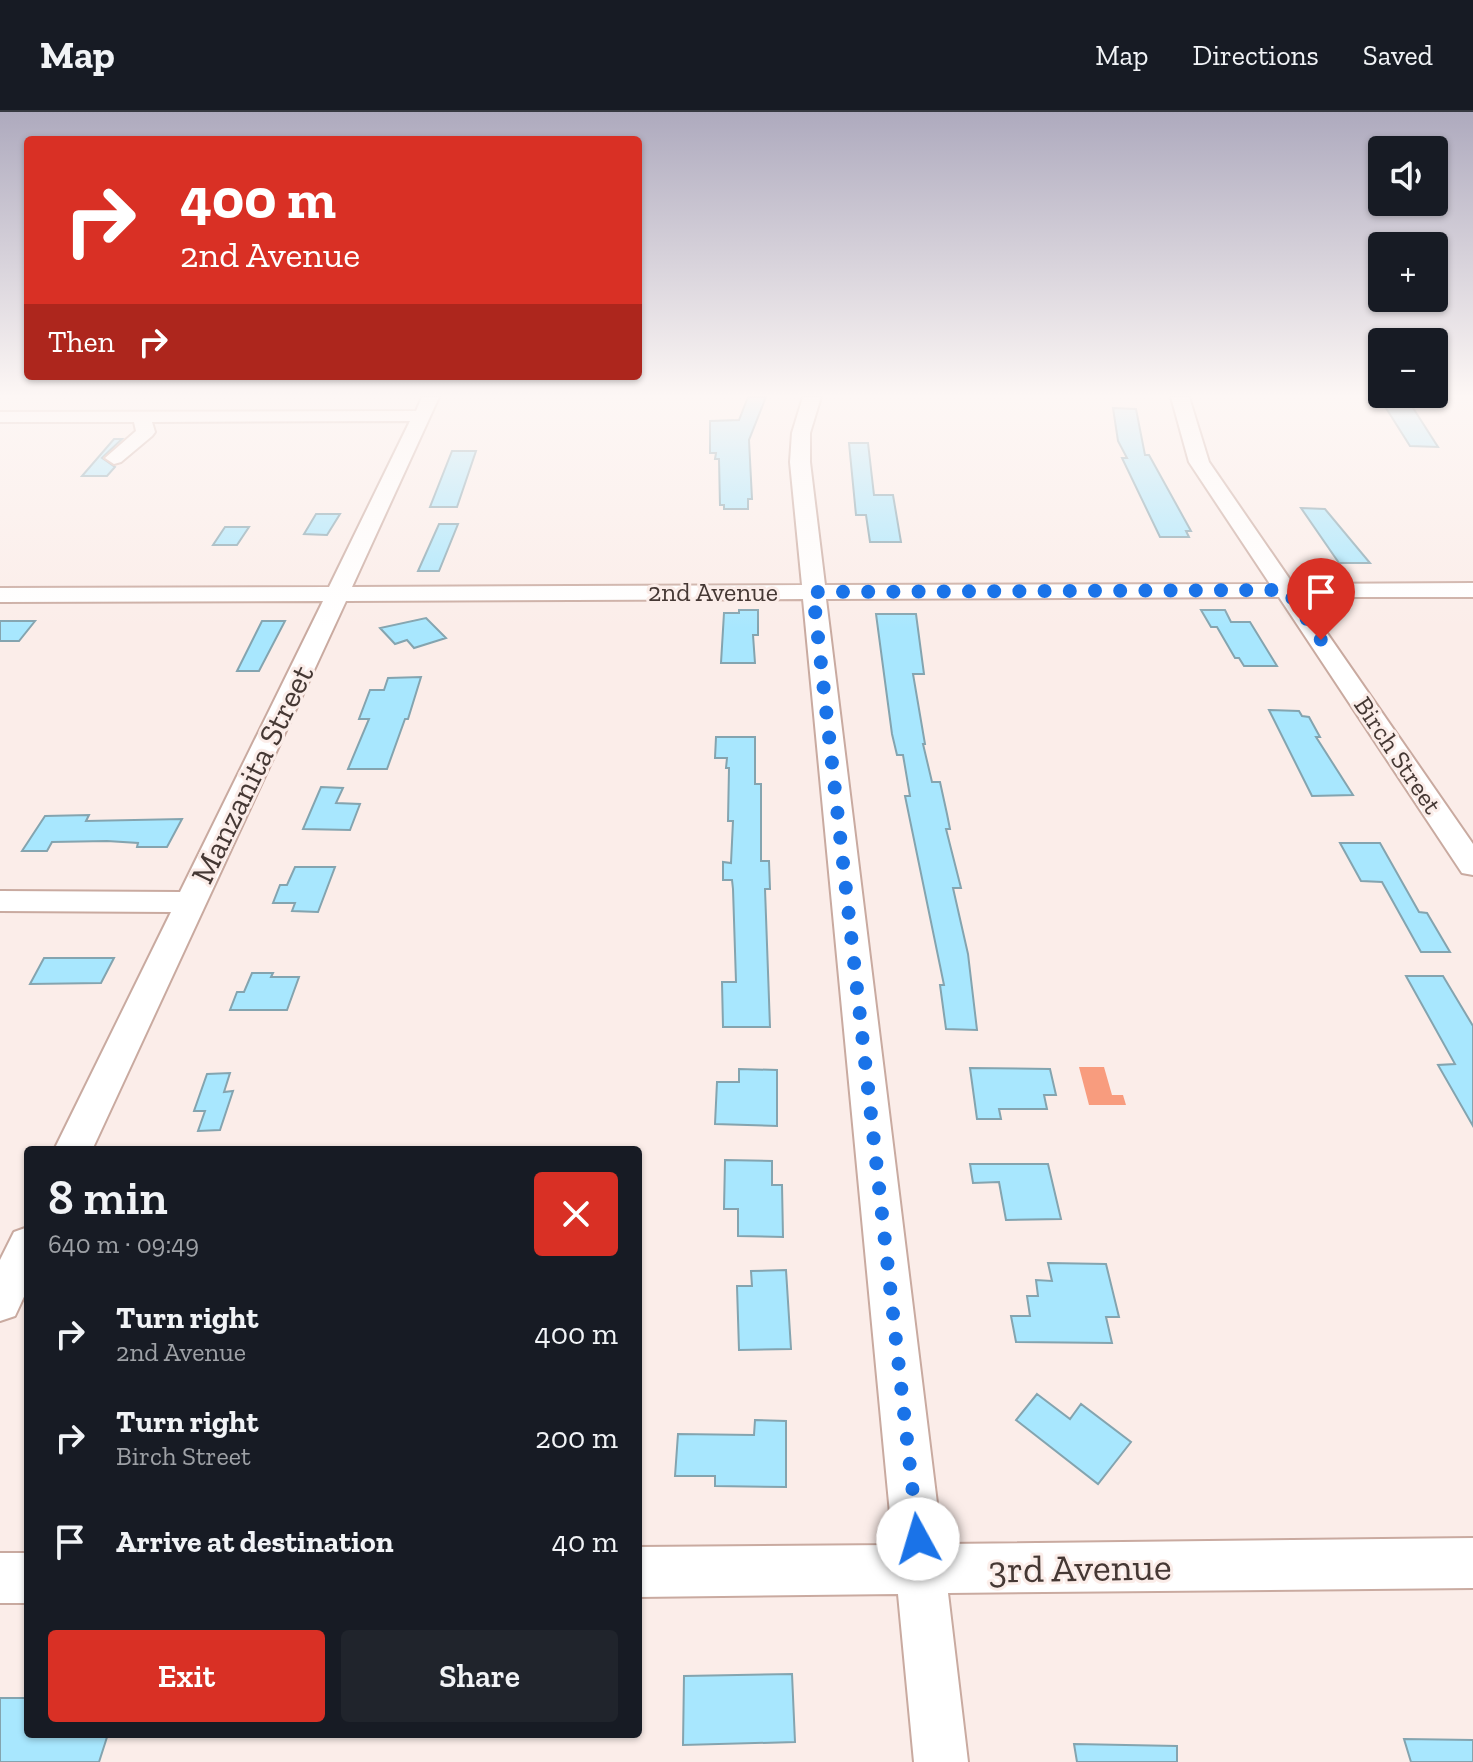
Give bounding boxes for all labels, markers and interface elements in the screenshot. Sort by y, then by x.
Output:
text: Map [40,32,115,78]
text: Map [1095,39,1148,72]
text: Directions [1192,39,1319,72]
text: Saved [1363,39,1433,72]
map controls [1368,136,1448,408]
button: sound [1368,136,1448,216]
text: 400 m [180,165,336,232]
icon: right [48,168,152,272]
button: + [1368,232,1448,312]
text: 2nd Avenue [180,233,360,276]
icon: right [131,320,175,364]
text: Then [48,324,115,360]
button: − [1368,328,1448,408]
pin [1287,558,1355,640]
icon: arrive [1299,570,1343,614]
street label: 2nd Avenue [648,576,778,608]
street label: Manzanita Street [183,659,321,889]
street label: Birch Street [1347,690,1449,820]
text: 8 min [48,1169,168,1226]
button: close [534,1172,618,1256]
text: 640 m · 09:49 [48,1228,199,1260]
text: Turn right [116,1300,258,1336]
icon: right [48,1312,92,1356]
text: 400 m [535,1316,618,1352]
text: 2nd Avenue [116,1336,246,1368]
text: Turn right [116,1404,258,1440]
icon: right [48,1416,92,1460]
text: 200 m [535,1420,618,1456]
text: Birch Street [116,1440,251,1472]
position arrow [876,1497,960,1581]
icon: arrive [48,1520,92,1564]
text: Arrive at destination [116,1524,393,1560]
text: 40 m [552,1524,618,1560]
street label: 3rd Avenue [988,1543,1172,1593]
button: Exit [48,1630,325,1722]
button: Share [341,1630,618,1722]

